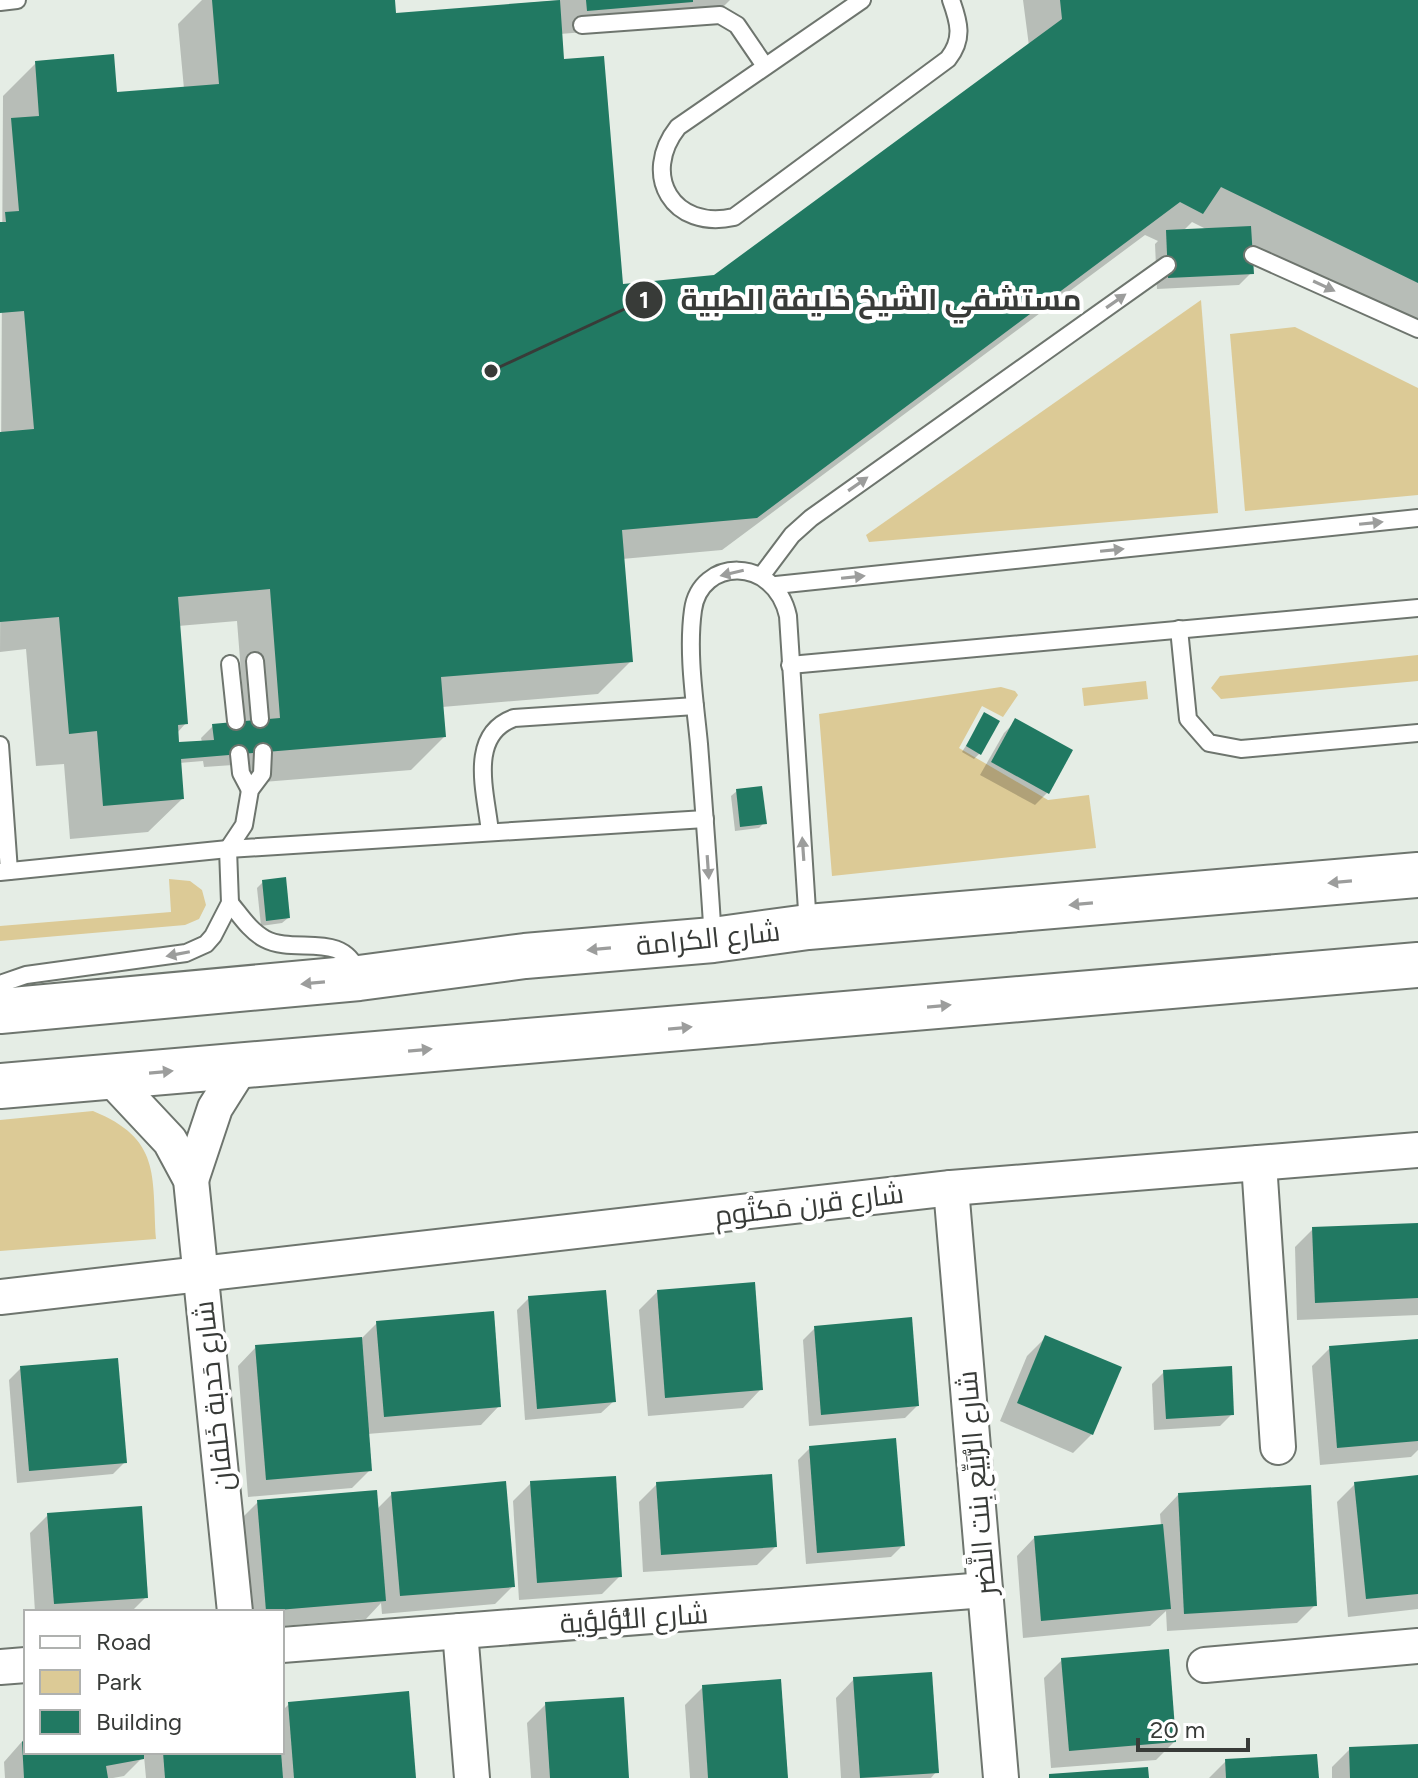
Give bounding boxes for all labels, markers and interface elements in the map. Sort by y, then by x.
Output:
callout: مستشفي الشيخ خليفة الطبية [624,273,1097,327]
one-way arrow [1312,279,1336,293]
text: مستشفي الشيخ خليفة الطبية [680,281,1082,324]
text: 1 [639,285,649,314]
one-way arrow [1105,294,1126,309]
one-way arrow [848,477,869,492]
one-way arrow [1358,516,1383,529]
one-way arrow [1100,543,1125,556]
one-way arrow [719,567,744,580]
one-way arrow [841,571,866,584]
one-way arrow [796,836,809,861]
one-way arrow [702,855,715,880]
one-way arrow [1327,876,1352,889]
one-way arrow [1068,898,1093,911]
street label: شارع الكرامة [634,914,782,964]
one-way arrow [586,943,611,956]
one-way arrow [165,948,190,961]
one-way arrow [300,976,325,989]
one-way arrow [927,999,952,1012]
one-way arrow [668,1021,693,1034]
one-way arrow [408,1043,433,1056]
one-way arrow [149,1065,174,1078]
street label: شارع قرن مَكتُوم [712,1176,906,1235]
street label: شارع حَدبة خَلفان [186,1299,242,1493]
street label: شارع الرُّبَيِّع بِنت النَّضر [949,1369,1005,1599]
street label: شارع اللُّؤلؤية [559,1596,710,1642]
legend [24,1610,284,1754]
text: Road [96,1627,151,1656]
text: Park [96,1667,142,1696]
scale bar [1138,1702,1248,1752]
text: Building [96,1707,182,1736]
text: 20 m [1150,1715,1205,1744]

